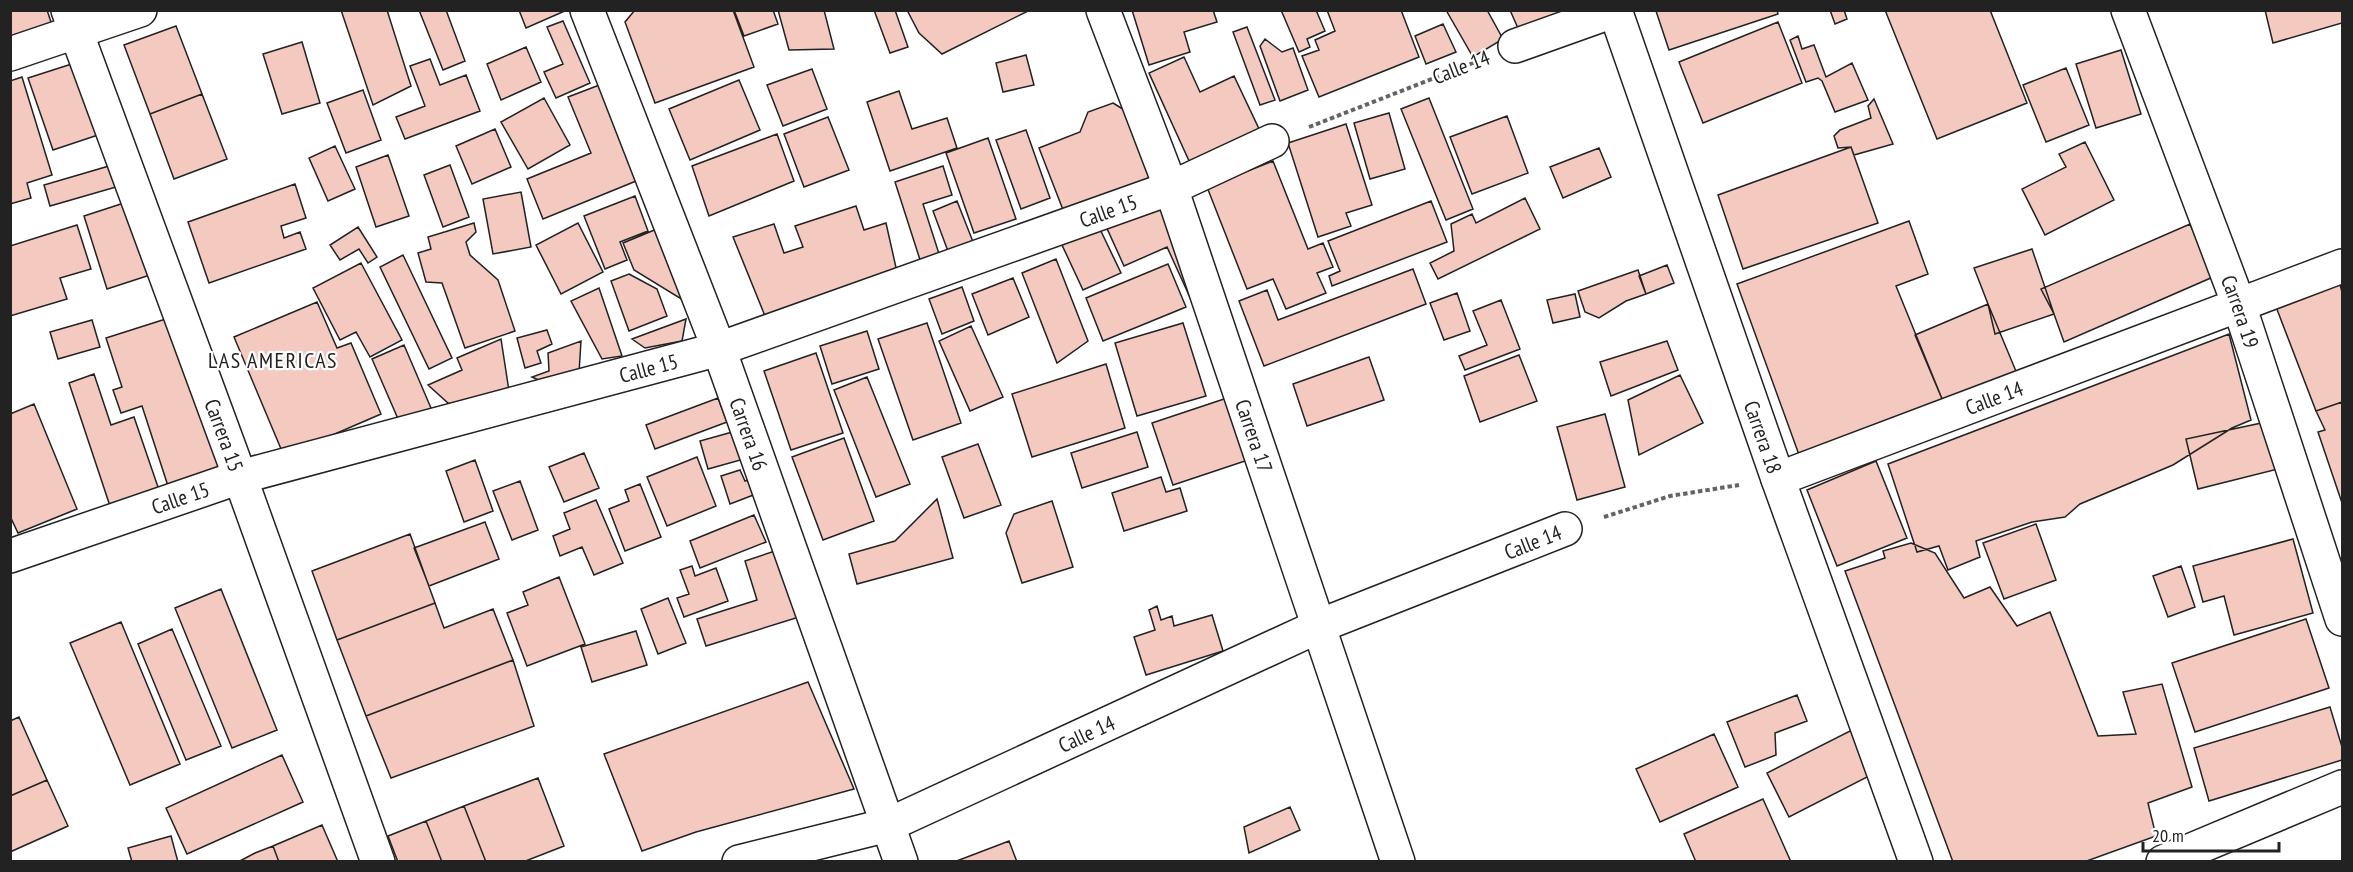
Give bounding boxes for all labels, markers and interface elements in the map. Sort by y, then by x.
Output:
street label: Calle 14 [1428,44,1494,90]
street label: Calle 15 [1075,188,1141,233]
street label: Carrera 19 [2215,271,2266,352]
district label: LAS AMERICAS [208,346,338,374]
street label: Calle 15 [616,347,681,389]
street label: Calle 14 [1961,374,2027,421]
street label: Carrera 16 [724,394,775,474]
street label: Carrera 15 [199,395,250,475]
street label: Carrera 17 [1230,396,1279,476]
street label: Carrera 18 [1738,397,1789,477]
street label: Calle 15 [148,475,213,520]
street label: Calle 14 [1500,518,1566,565]
street label: Calle 14 [1054,708,1120,758]
scale bar [2143,815,2280,853]
text: 20 m [2152,824,2184,847]

